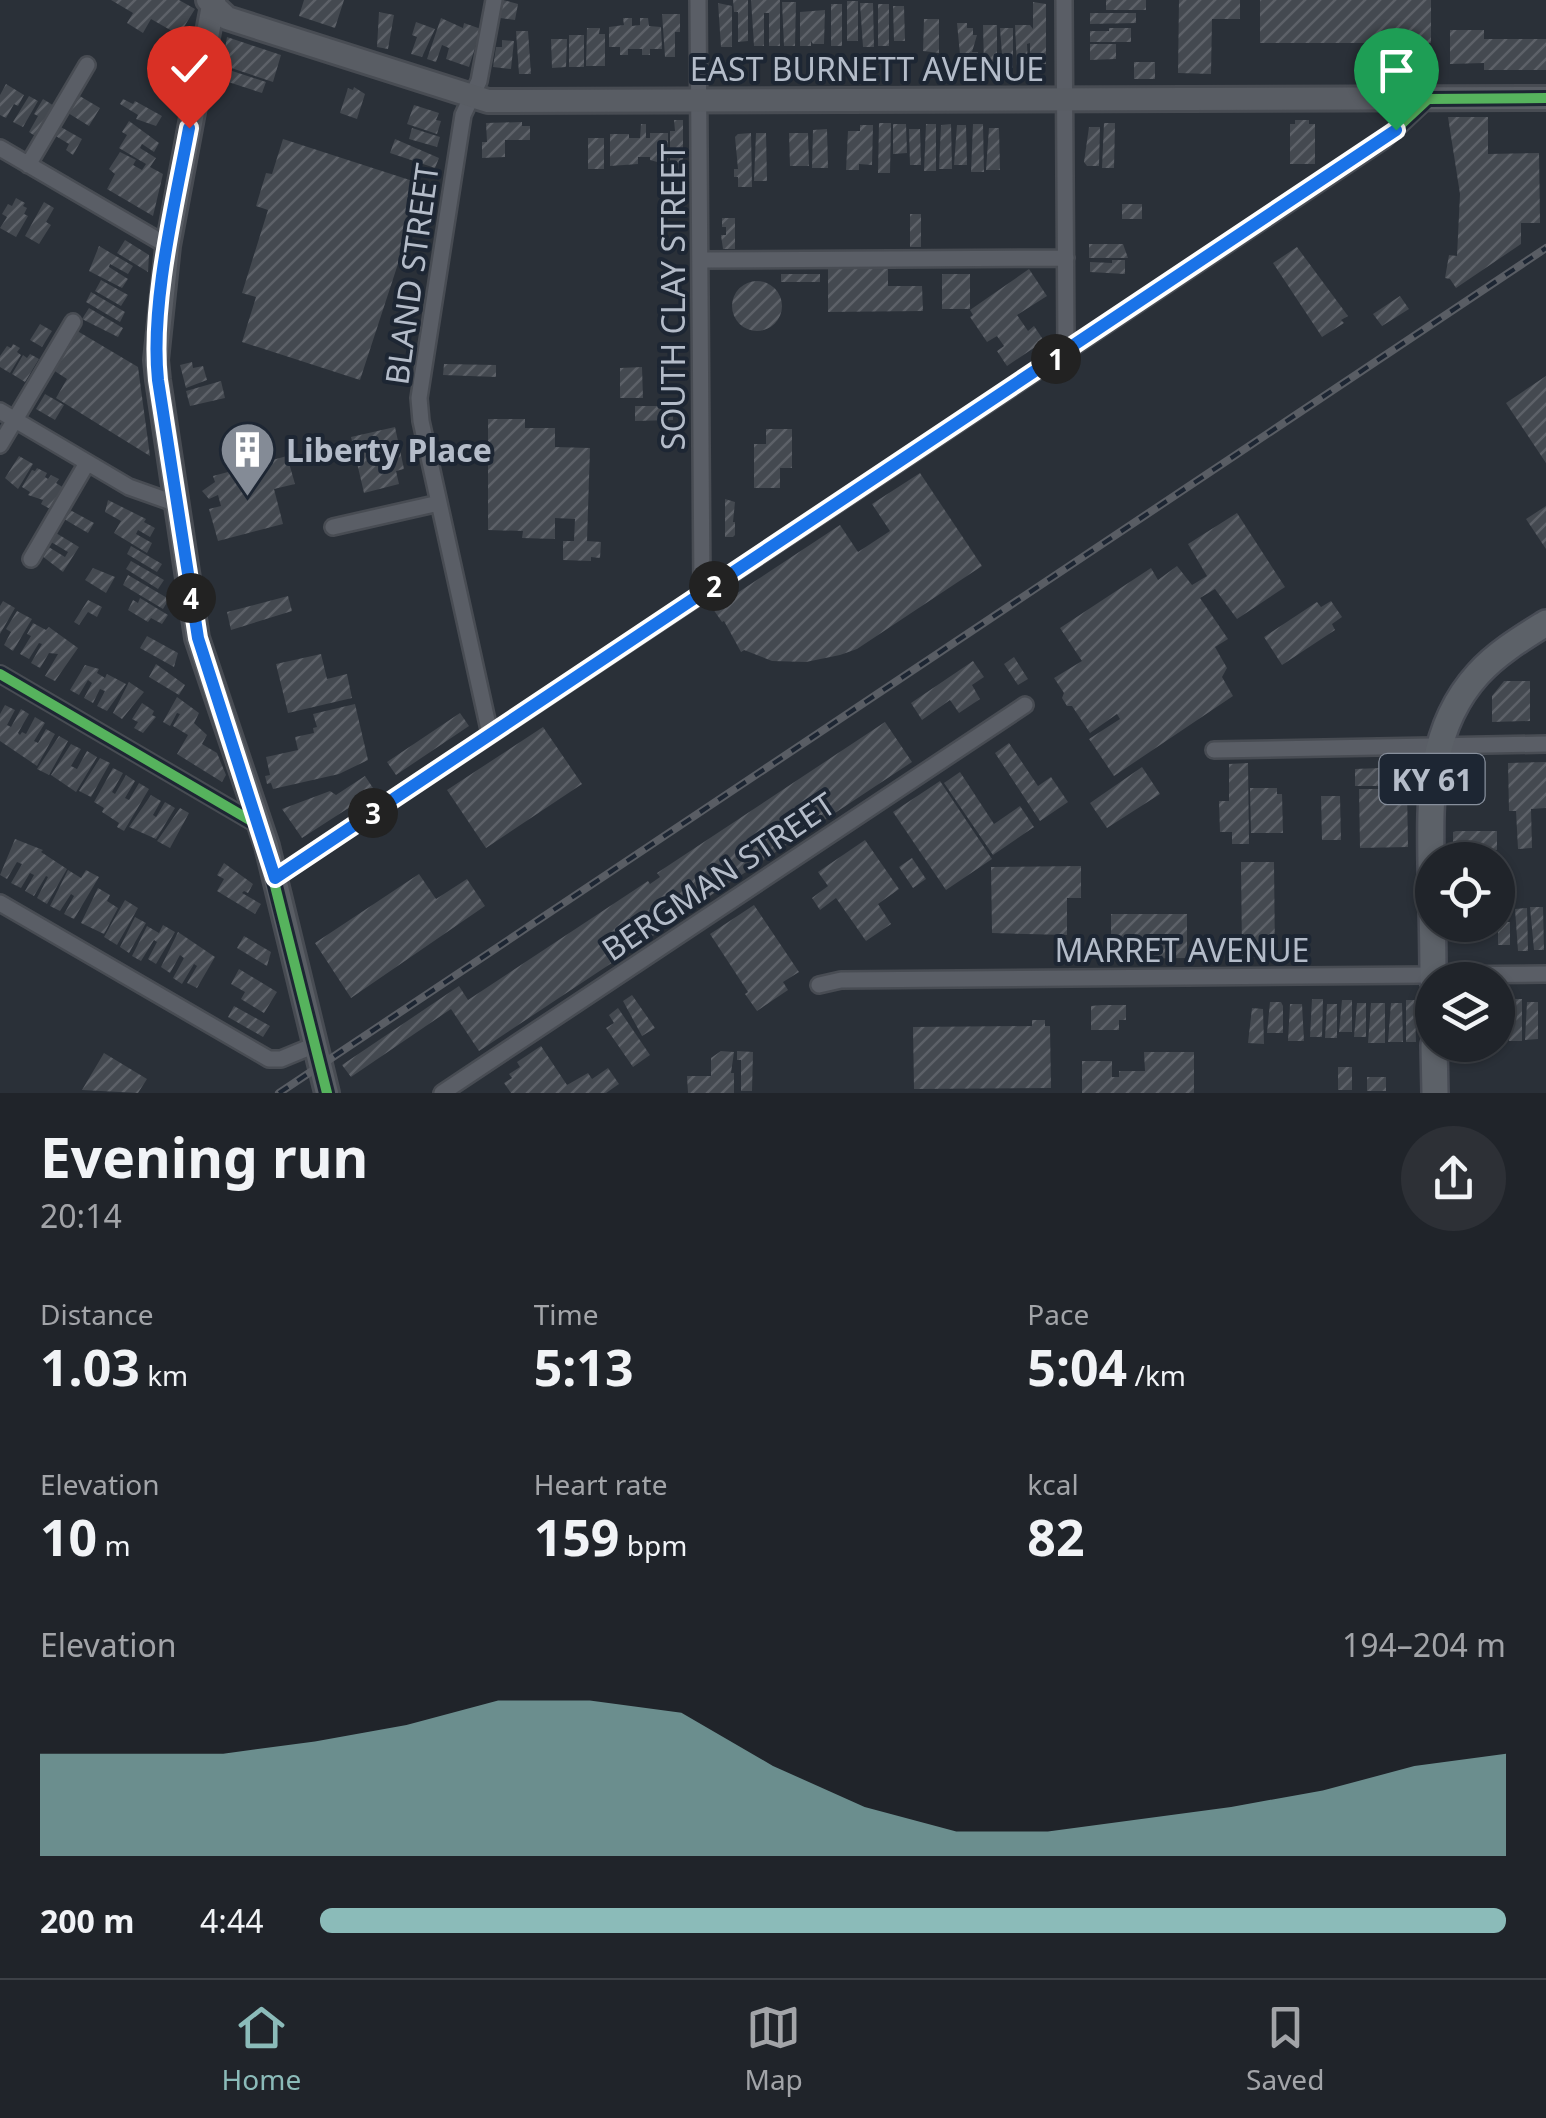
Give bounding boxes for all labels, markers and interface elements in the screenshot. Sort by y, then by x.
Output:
pin [147,26,232,129]
pin [1354,28,1439,131]
icon: check [162,41,217,96]
icon: arrive [1369,43,1424,98]
street label: EAST BURNETT AVENUE [690,47,1044,90]
street label: SOUTH CLAY STREET [651,144,694,450]
street label: BLAND STREET [374,161,448,387]
pin: 1 [1031,334,1081,384]
text: 1 [1048,340,1064,378]
building icon: Liberty Place [217,419,277,498]
place label: Liberty Place [286,428,492,471]
pin: 2 [689,561,739,611]
text: 2 [706,567,722,605]
pin: 4 [166,573,216,623]
text: 4 [183,579,199,617]
road number: KY 61 [1380,754,1484,804]
street label: BERGMAN STREET [593,782,843,970]
pin: 3 [348,788,398,838]
text: 3 [365,794,381,832]
map controls [1415,842,1515,1062]
button: locate [1415,842,1515,942]
street label: MARRET AVENUE [1055,928,1309,971]
button: layers [1415,962,1515,1062]
text: Evening run [40,1119,368,1194]
button: share [1401,1126,1506,1231]
text: 20:14 [40,1194,122,1237]
text: Distance [40,1295,153,1333]
text: Time [534,1295,598,1333]
text: Pace [1027,1295,1089,1333]
text: 1.03 [40,1333,140,1401]
text: 5:13 [534,1333,634,1401]
text: 5:04 [1027,1333,1127,1401]
text: km [140,1356,188,1394]
text: /km [1127,1356,1186,1394]
text: Elevation [40,1465,160,1503]
text: Heart rate [534,1465,667,1503]
text: kcal [1027,1465,1079,1503]
text: 10 [40,1503,97,1571]
text: 159 [534,1503,619,1571]
text: 82 [1027,1503,1085,1571]
text: m [97,1526,131,1564]
text: bpm [619,1526,687,1564]
text: Elevation [40,1623,177,1666]
text: 194–204 m [1342,1623,1506,1666]
text: 200 m [40,1899,134,1942]
text: 4:44 [200,1899,264,1942]
tab: Home [222,2000,301,2098]
tab: Map [745,2000,803,2098]
tab: Saved [1246,2000,1324,2098]

